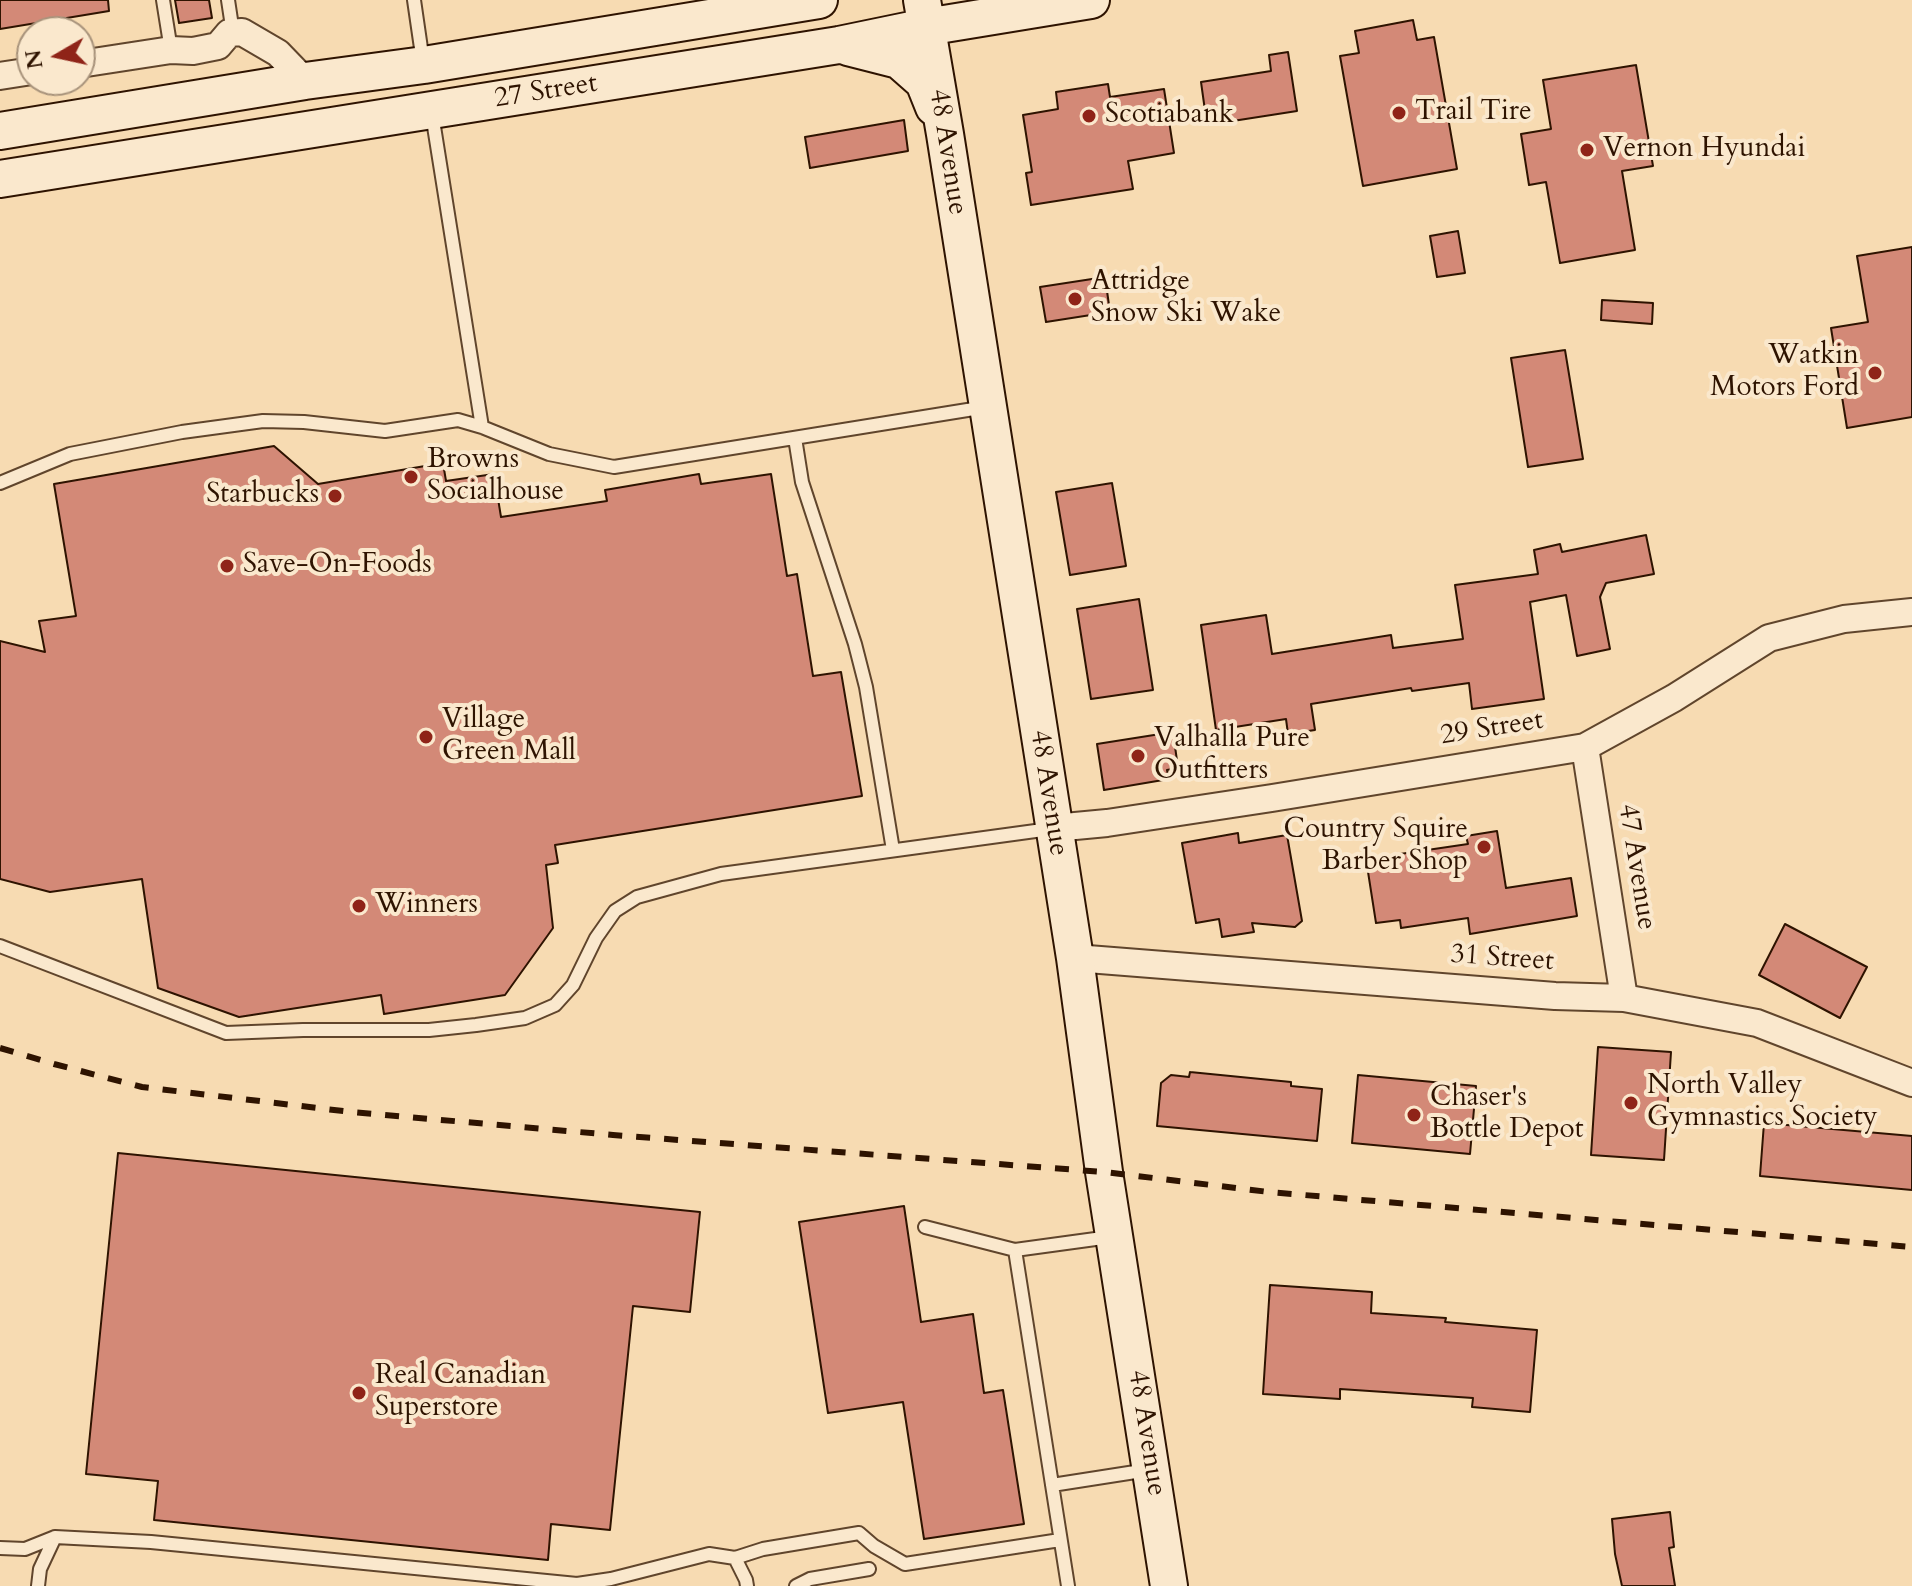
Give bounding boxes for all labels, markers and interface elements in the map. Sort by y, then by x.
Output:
north arrow [16,16,96,96]
text: N [18,48,51,71]
street label: 27 Street [492,67,600,117]
street label: 48 Avenue [920,87,974,217]
place label: Trail Tire [1415,96,1532,130]
place label: Scotiabank [1105,99,1234,133]
marker: Trail Tire [1390,104,1408,122]
marker: Scotiabank [1080,107,1098,125]
place label: Vernon Hyundai [1603,133,1805,167]
marker: Vernon Hyundai [1578,141,1596,159]
place label: Attridge Snow Ski Wake [1091,266,1281,332]
marker: Attridge Snow Ski Wake [1066,290,1084,308]
place label: Watkin Motors Ford [1710,340,1859,406]
marker: Watkin Motors Ford [1866,364,1884,382]
place label: Browns Socialhouse [427,444,564,510]
marker: Browns Socialhouse [402,468,420,486]
place label: Starbucks [206,479,319,513]
marker: Starbucks [326,487,344,505]
place label: Save-On-Foods [243,549,432,583]
marker: Save-On-Foods [218,557,236,575]
place label: Village Green Mall [442,704,576,770]
street label: 29 Street [1438,704,1546,754]
place label: Valhalla Pure Outfitters [1154,723,1310,789]
marker: Village Green Mall [417,728,435,746]
street label: 48 Avenue [1021,728,1075,858]
marker: Valhalla Pure Outfitters [1129,747,1147,765]
street label: 47 Avenue [1609,802,1663,932]
place label: Country Squire Barber Shop [1284,814,1468,880]
marker: Country Squire Barber Shop [1475,838,1493,856]
place label: Winners [375,889,478,923]
marker: Winners [350,897,368,915]
street label: 31 Street [1449,939,1555,979]
place label: North Valley Gymnastics Society [1647,1070,1878,1136]
place label: Chaser's Bottle Depot [1430,1082,1584,1148]
marker: North Valley Gymnastics Society [1622,1094,1640,1112]
marker: Chaser's Bottle Depot [1405,1106,1423,1124]
place label: Real Canadian Superstore [375,1360,546,1426]
street label: 48 Avenue [1119,1368,1173,1498]
marker: Real Canadian Superstore [350,1384,368,1402]

